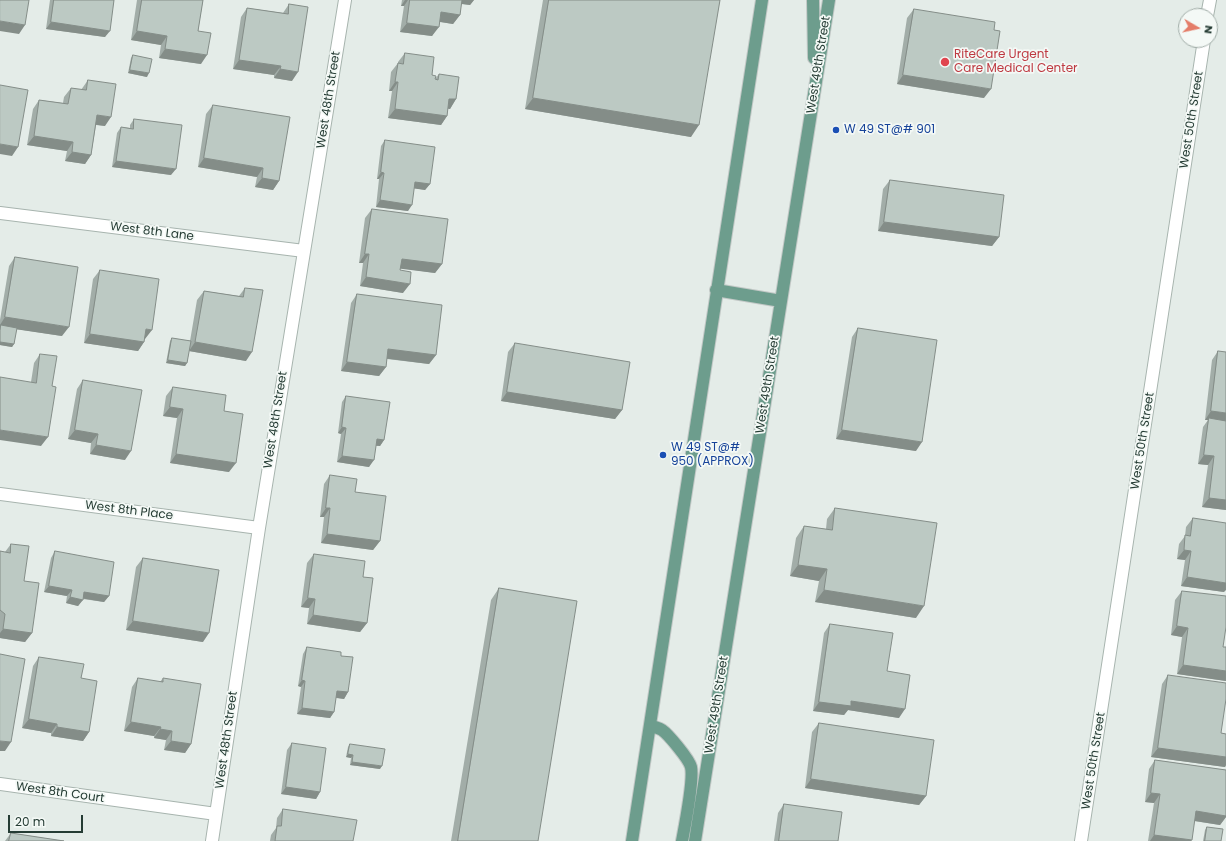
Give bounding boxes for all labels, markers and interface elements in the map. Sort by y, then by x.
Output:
north arrow [1178,8,1218,48]
street label: West 49th Street [804,15,834,115]
text: N [1200,24,1217,35]
place label: RiteCare Urgent Care Medical Center [954,48,1078,76]
street label: West 48th Street [314,50,344,150]
marker: RiteCare Urgent Care Medical Center [939,56,951,68]
street label: West 50th Street [1177,70,1207,170]
place label: W 49 ST@# 901 [844,123,935,137]
marker: W 49 ST@# 901 [831,125,841,135]
street label: West 8th Lane [109,220,195,244]
street label: West 49th Street [753,335,783,435]
street label: West 48th Street [261,370,291,470]
street label: West 50th Street [1128,391,1158,491]
place label: W 49 ST@# 950 (APPROX) [671,441,754,469]
marker: W 49 ST@# 950 (APPROX) [658,450,668,460]
street label: West 8th Place [84,498,174,524]
street label: West 49th Street [702,655,732,755]
street label: West 48th Street [213,690,241,790]
street label: West 50th Street [1079,711,1109,811]
street label: West 8th Court [15,780,105,806]
scale bar [10,807,85,833]
text: 20 m [15,813,45,830]

